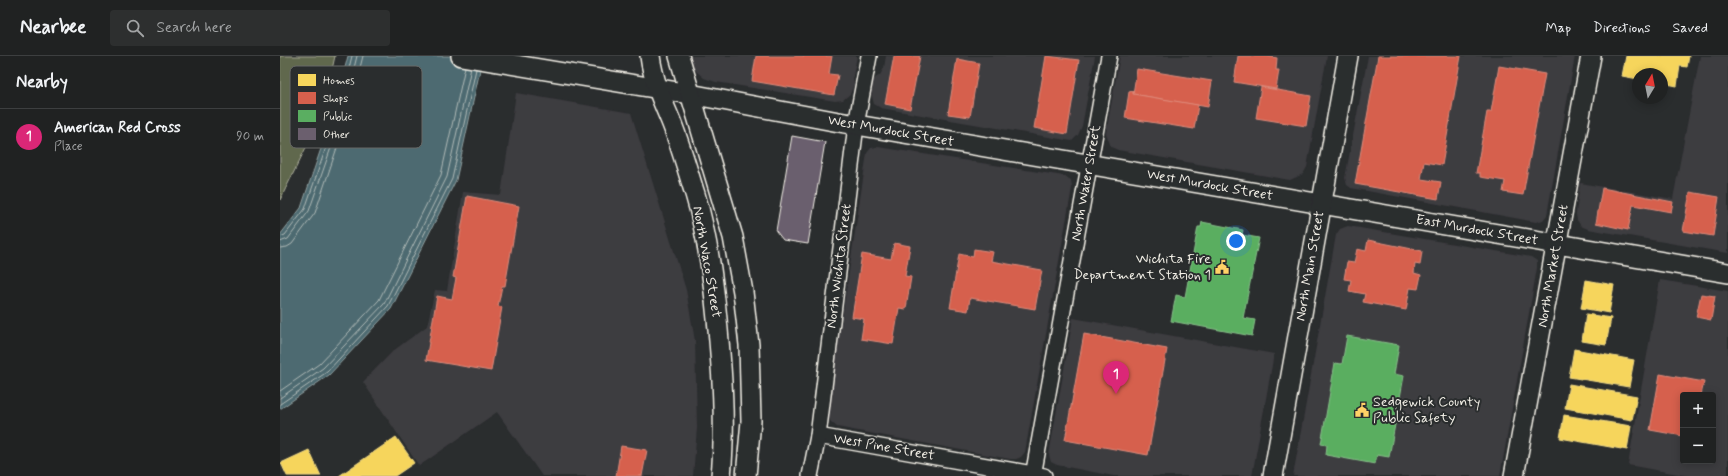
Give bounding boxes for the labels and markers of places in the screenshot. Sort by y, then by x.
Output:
place label: Wichita Fire Department Station 1 [1073,250,1211,284]
public building icon: Wichita Fire Department Station 1 [1214,259,1230,275]
pin: 1 [1103,361,1129,394]
place label: Sedgewick County Public Safety [1373,393,1480,427]
public building icon: Sedgewick County Public Safety [1354,402,1370,418]

